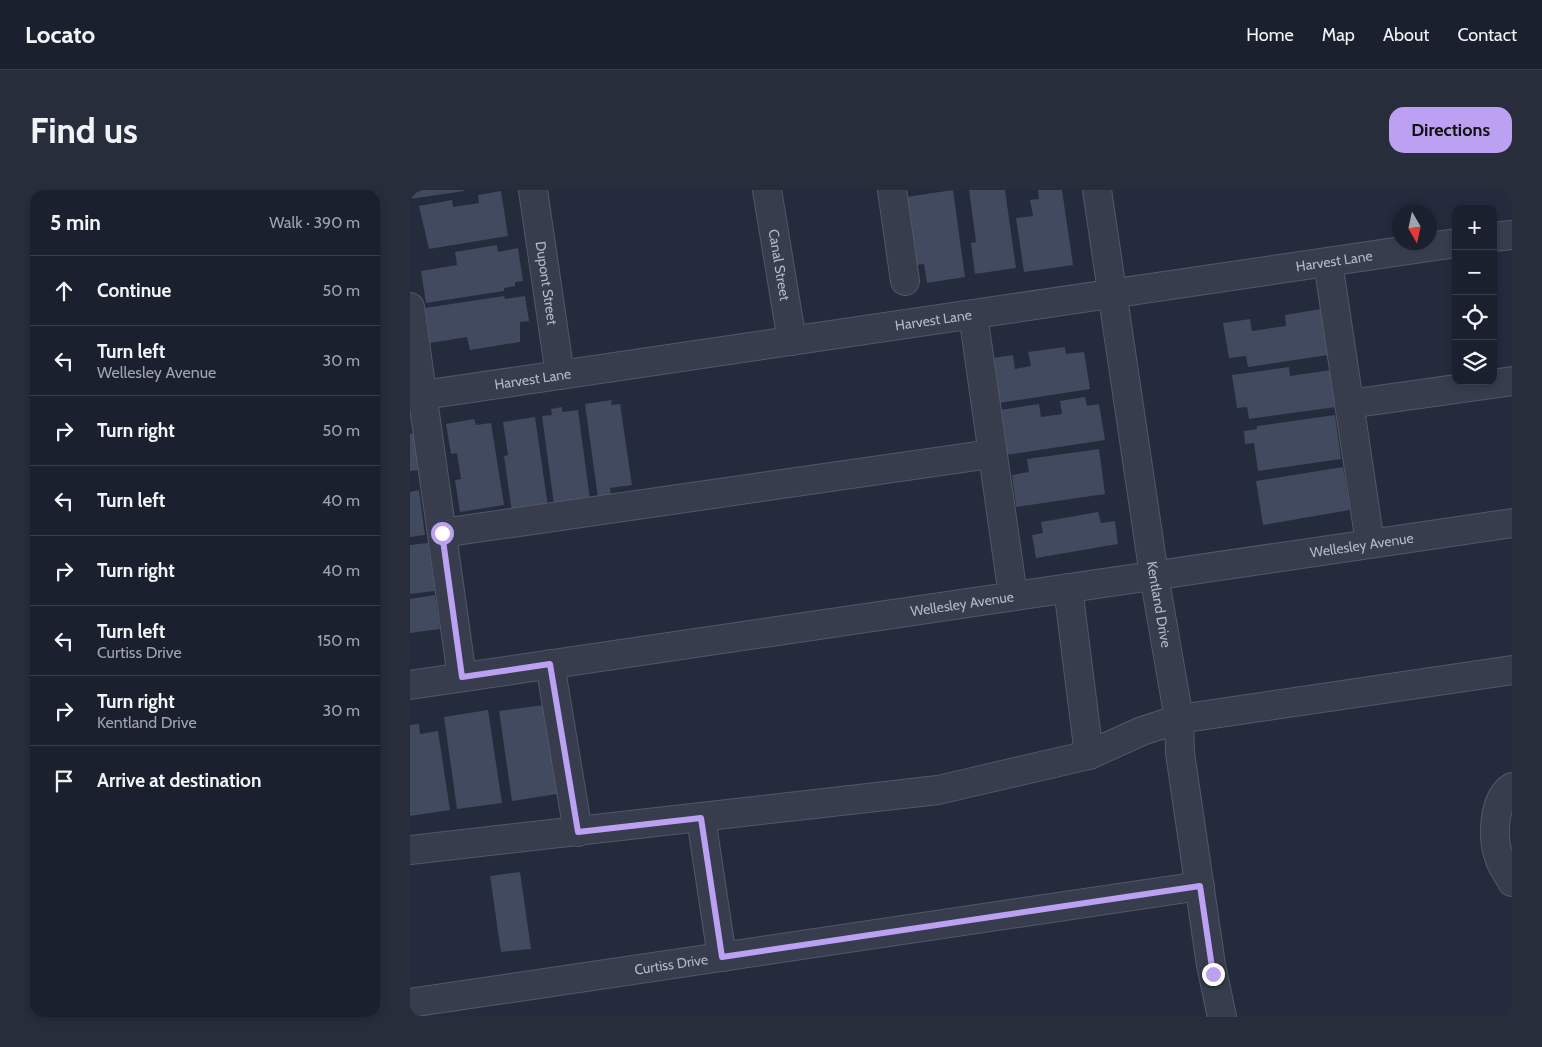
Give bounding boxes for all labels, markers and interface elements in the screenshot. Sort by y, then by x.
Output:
text: Locato [25,20,95,49]
text: Home [1246,24,1294,46]
text: Map [1322,24,1355,46]
text: About [1383,24,1429,46]
text: Contact [1457,24,1517,46]
button: Directions [1389,107,1512,153]
text: Find us [30,109,138,152]
north arrow [1392,205,1437,250]
map controls [1452,205,1497,385]
button: + [1452,205,1497,250]
text: 5 min [50,210,101,235]
text: Walk · 390 m [269,213,360,232]
street label: Canal Street [765,228,794,302]
street label: Dupont Street [532,240,562,326]
street label: Harvest Lane [1294,246,1374,275]
button: − [1452,250,1497,295]
icon: ahead [50,277,78,305]
text: Continue [97,279,171,302]
text: 50 m [323,281,360,300]
button: locate [1452,295,1497,340]
street label: Harvest Lane [894,305,973,334]
text: Turn left [97,340,165,363]
button: layers [1452,340,1497,385]
icon: left [50,347,78,375]
text: 30 m [323,351,360,370]
text: Wellesley Avenue [97,363,216,382]
street label: Harvest Lane [493,364,572,393]
icon: right [50,417,78,445]
text: Turn right [97,419,175,442]
text: 50 m [323,421,360,440]
icon: left [50,487,78,515]
text: Turn left [97,489,165,512]
text: 40 m [322,491,360,510]
route start [431,522,454,545]
street label: Wellesley Avenue [1309,529,1415,562]
icon: right [50,557,78,585]
text: Turn right [97,559,175,582]
street label: Kentland Drive [1143,560,1175,649]
text: 40 m [322,561,360,580]
street label: Wellesley Avenue [909,587,1015,620]
text: Turn left [97,620,165,643]
icon: left [50,627,78,655]
text: 150 m [317,631,360,650]
text: Curtiss Drive [97,643,182,662]
text: Turn right [97,690,175,713]
icon: right [50,697,78,725]
text: 30 m [323,701,360,720]
text: Kentland Drive [97,713,197,732]
icon: arrive [50,767,78,795]
text: Arrive at destination [97,769,261,792]
street label: Curtiss Drive [633,950,709,979]
route end [1202,963,1225,986]

